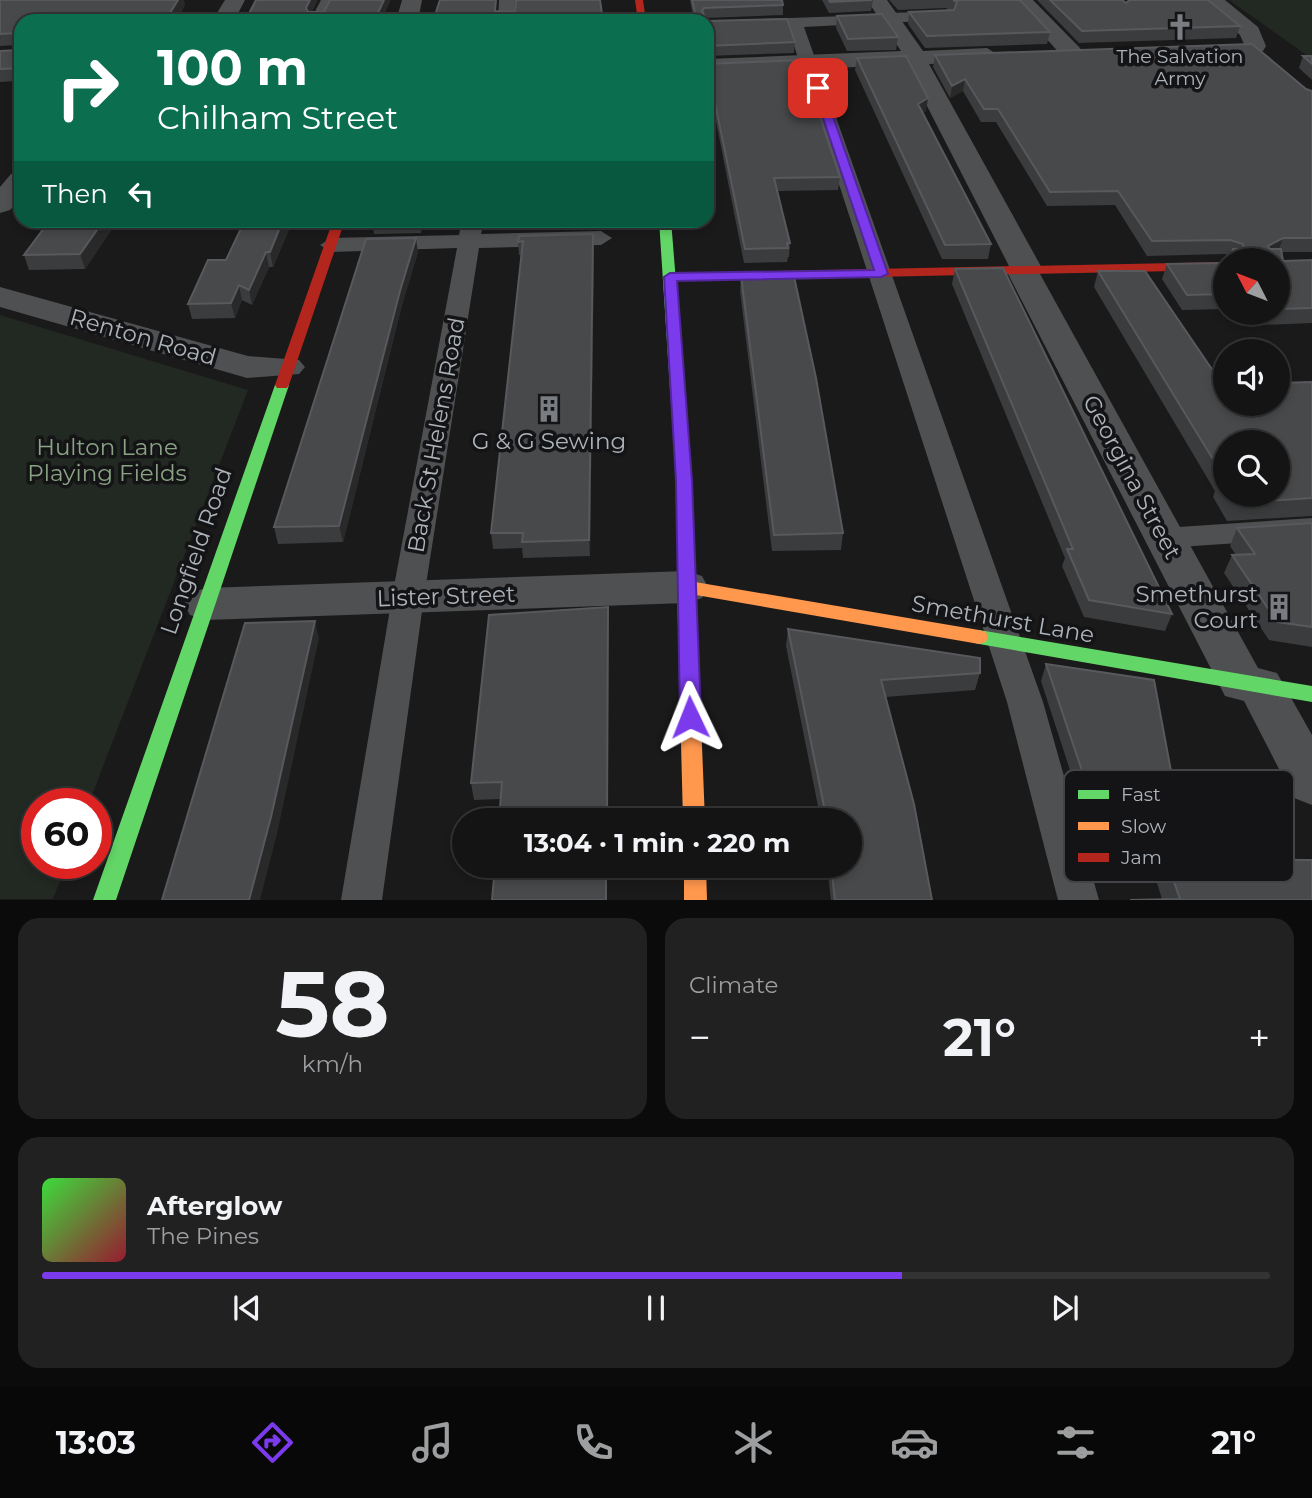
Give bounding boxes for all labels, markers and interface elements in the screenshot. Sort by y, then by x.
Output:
church icon: The Salvation Army [1165,12,1195,42]
text: 100 m [157,38,308,97]
icon: right [42,42,133,133]
place label: The Salvation Army [1117,45,1243,90]
pin [788,58,848,118]
icon: arrive [799,69,837,107]
text: Chilham Street [157,98,398,137]
icon: left [122,175,160,213]
text: Then [42,178,108,210]
north arrow [1213,248,1290,326]
map controls [1213,248,1290,507]
street label: Renton Road [67,303,219,371]
street label: Back St Helens Road [401,315,471,555]
button: sound [1213,339,1290,416]
street label: Georgina Street [1077,390,1187,564]
building icon: G & G Sewing [534,394,564,424]
place label: G & G Sewing [472,427,626,455]
button: search [1213,430,1290,507]
park label: Hulton Lane Playing Fields [27,433,187,487]
street label: Longfield Road [154,464,238,638]
street label: Lister Street [376,580,516,612]
place label: Smethurst Court [1135,580,1258,634]
street label: Smethurst Lane [909,589,1097,649]
building icon: Smethurst Court [1264,592,1294,622]
position arrow [653,680,727,754]
legend [1064,770,1294,882]
text: Fast [1121,783,1161,806]
speed limit sign: 60 [21,788,112,879]
text: Slow [1121,815,1166,838]
text: 13:04 · 1 min · 220 m [524,827,790,859]
text: Jam [1120,846,1162,869]
text: 58 [275,949,390,1060]
text: Climate [689,971,778,999]
text: 21° [943,1006,1016,1069]
text: − [689,1014,711,1061]
text: + [1248,1014,1270,1061]
text: km/h [302,1050,363,1078]
text: Afterglow [147,1190,282,1222]
text: The Pines [147,1222,259,1250]
icon: previous [228,1289,266,1327]
icon: pause [637,1289,675,1327]
icon: next [1046,1289,1084,1327]
icon: directions [248,1418,297,1467]
icon: music [408,1418,457,1467]
icon: phone [569,1418,618,1467]
icon: climate [729,1418,778,1467]
icon: car [890,1418,939,1467]
icon: filters [1051,1418,1100,1467]
text: 13:03 [56,1423,136,1462]
text: 21° [1211,1423,1256,1462]

